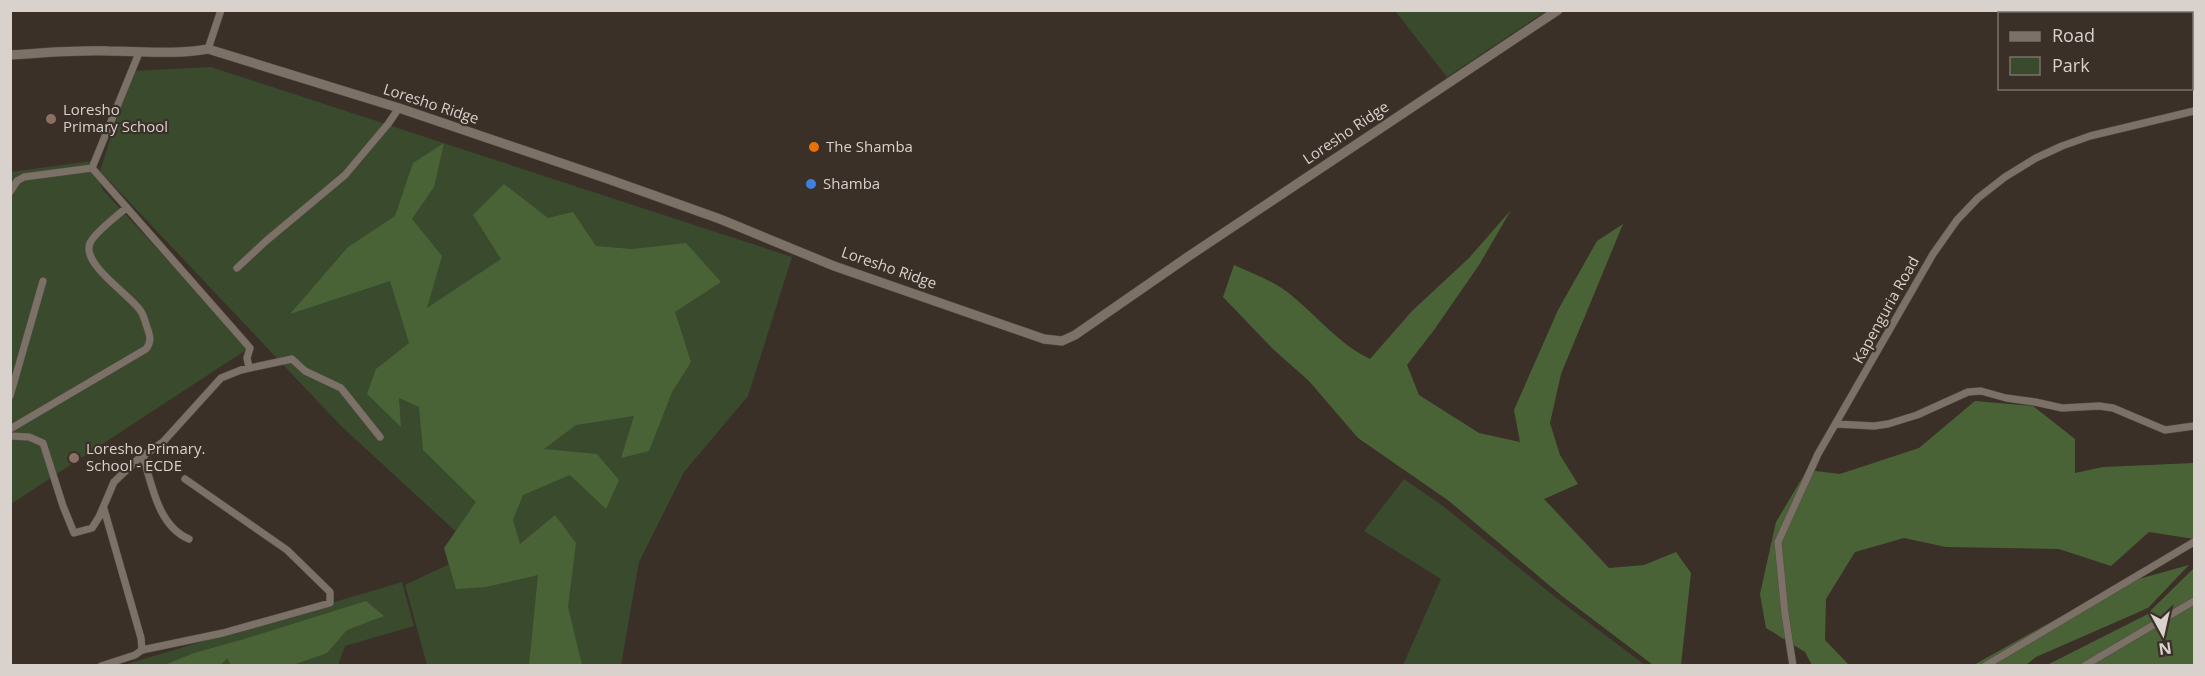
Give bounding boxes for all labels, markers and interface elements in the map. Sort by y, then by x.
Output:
legend [1998,12,2193,90]
text: Road [2052,23,2095,47]
text: Park [2052,53,2090,77]
street label: Loresho Ridge [381,78,482,128]
street label: Loresho Ridge [1299,96,1392,168]
place label: Loresho Primary School [63,99,168,136]
marker: Loresho Primary School [44,112,58,126]
place label: The Shamba [826,136,913,156]
marker: The Shamba [807,140,821,154]
place label: Shamba [823,173,880,193]
marker: Shamba [804,177,818,191]
street label: Loresho Ridge [839,241,940,293]
street label: Kapenguria Road [1847,252,1923,367]
place label: Loresho Primary. School - ECDE [86,438,205,475]
marker: Loresho Primary. School - ECDE [67,451,81,465]
north arrow [2133,604,2193,664]
text: N [2157,637,2173,661]

